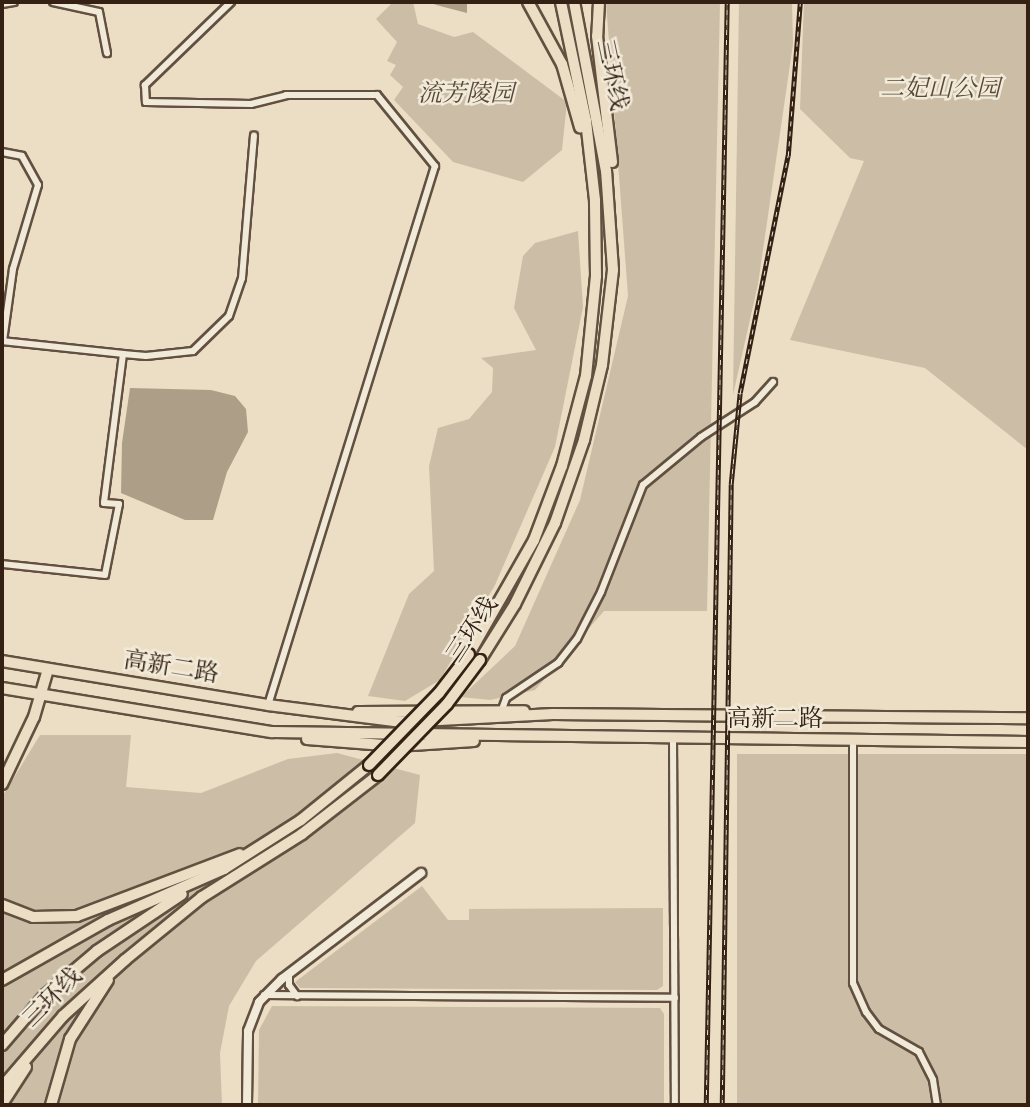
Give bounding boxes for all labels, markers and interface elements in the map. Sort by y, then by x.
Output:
street label: 三环线 [589,37,633,113]
park label: 二妃山公园 [880,76,1000,104]
park label: 流芳陵园 [418,81,514,109]
street label: 三环线 [441,592,505,668]
street label: 高新二路 [121,646,221,690]
street label: 高新二路 [727,706,823,734]
street label: 三环线 [17,962,89,1034]

